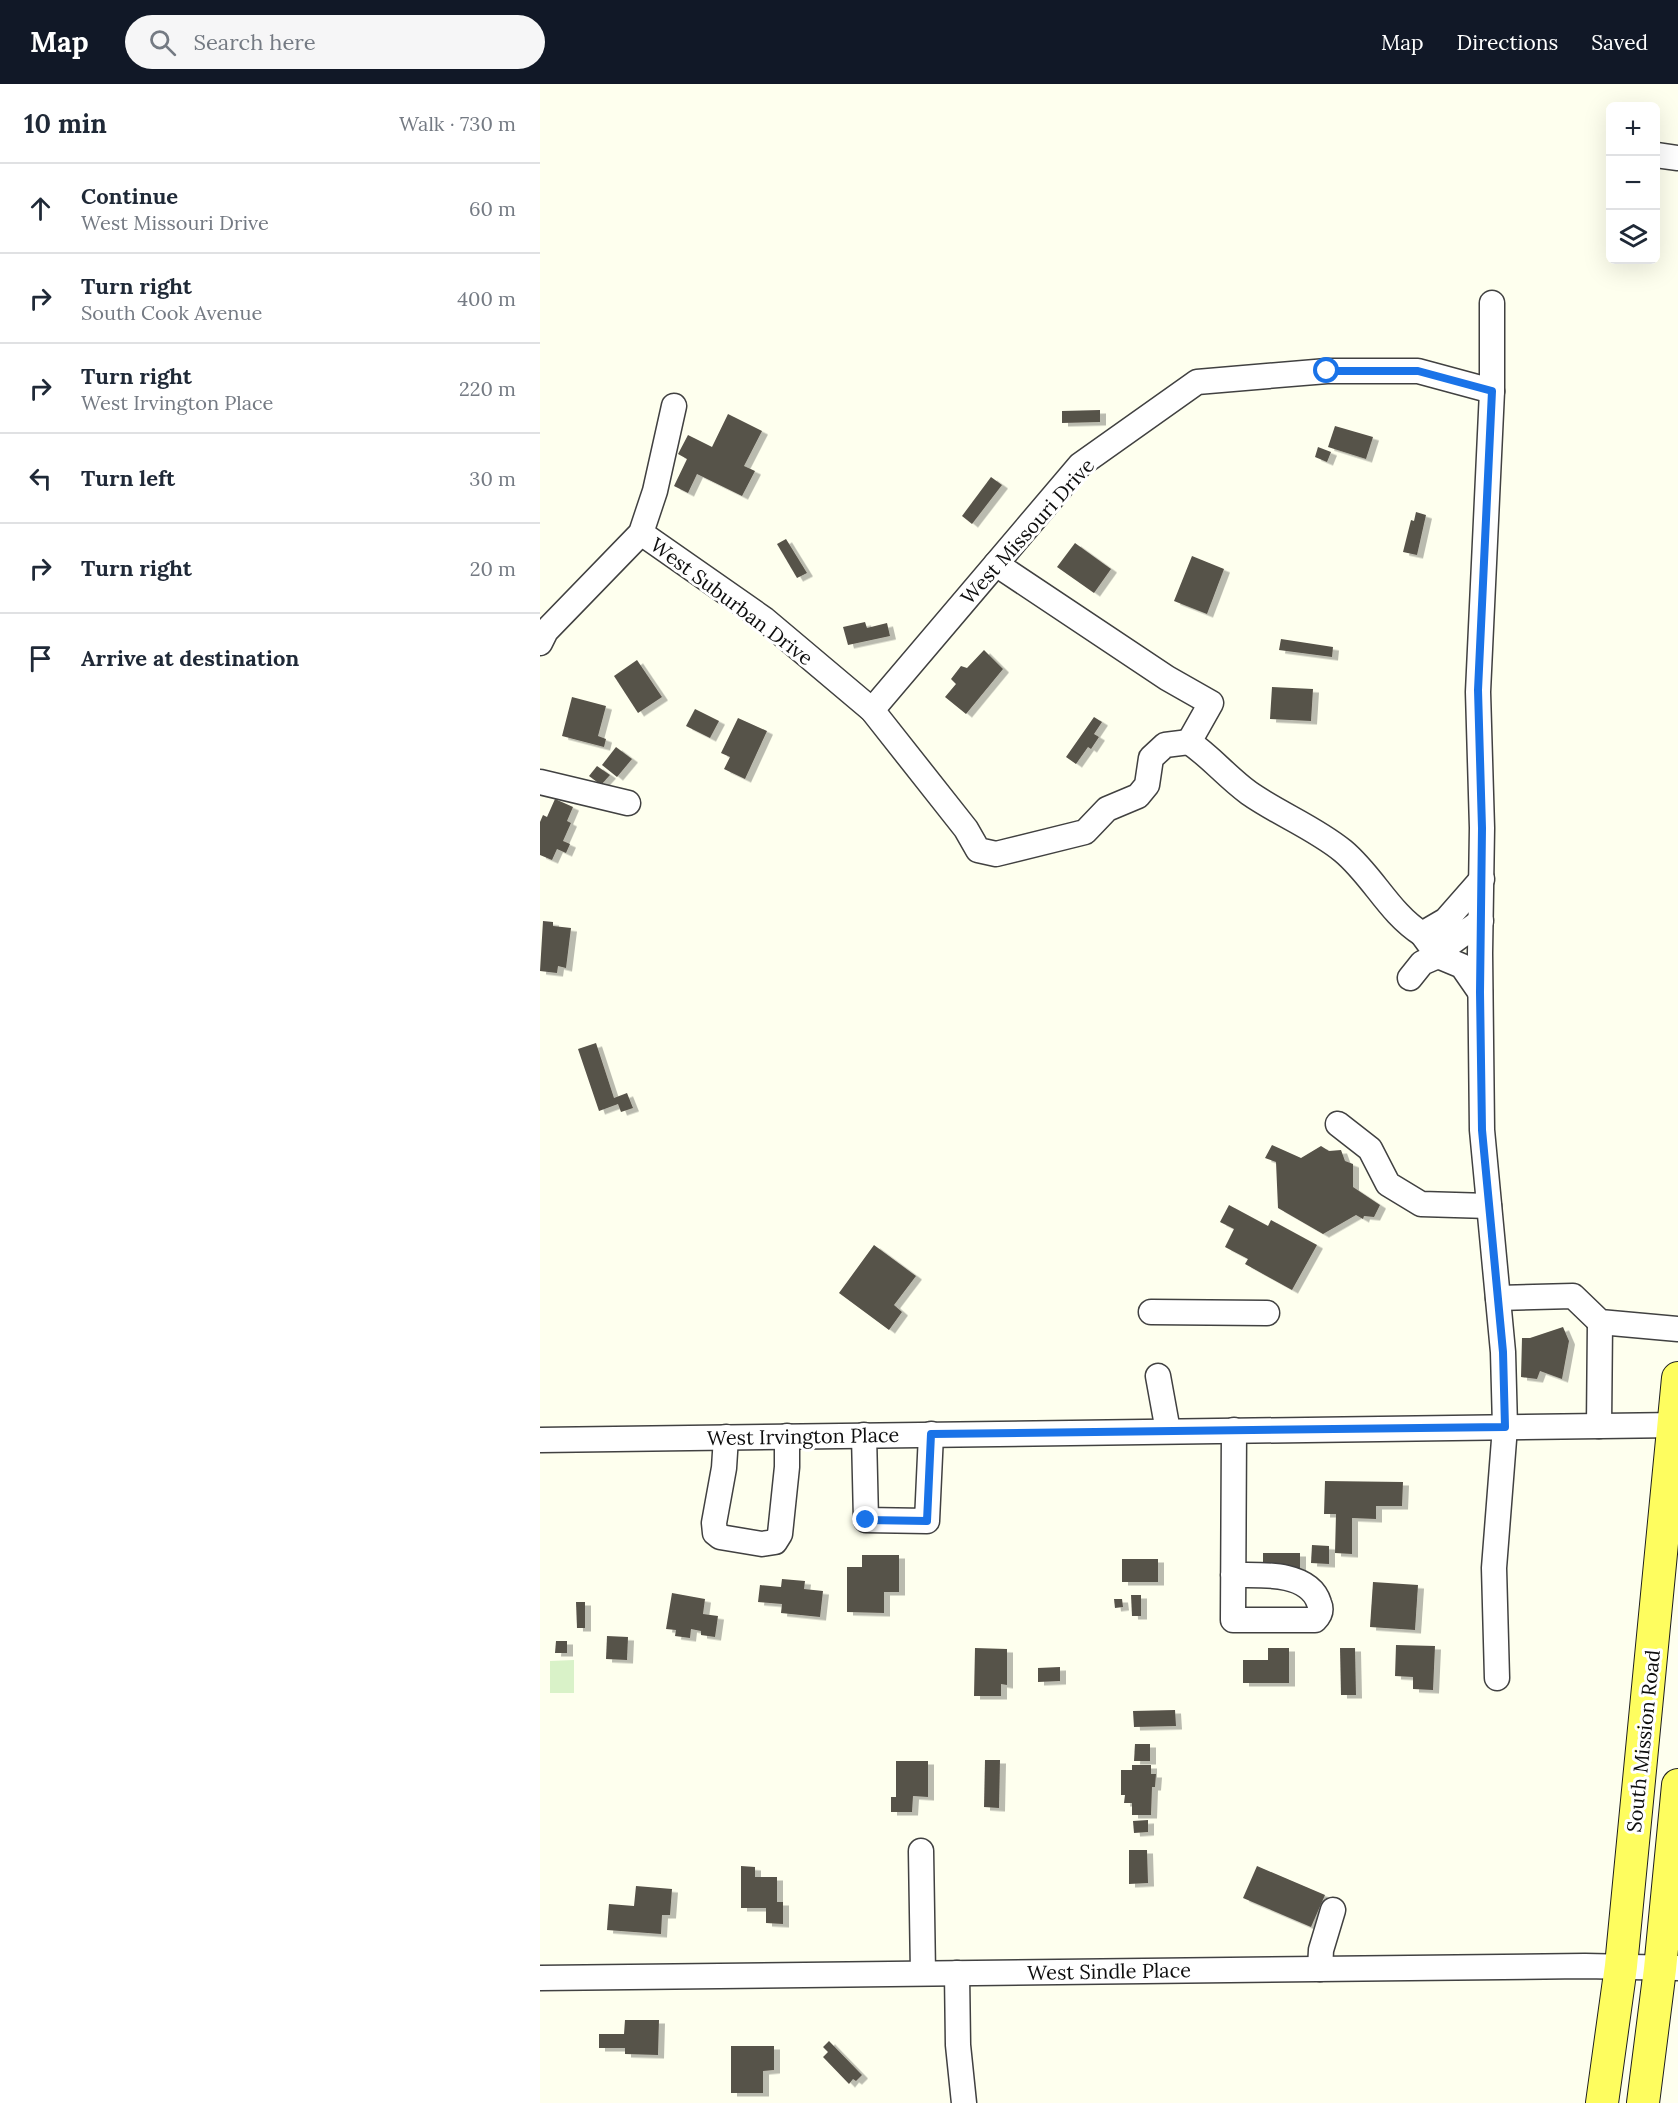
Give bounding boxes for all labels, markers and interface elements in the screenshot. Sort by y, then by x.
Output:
search box [125,15,545,69]
text: Map [30,24,89,60]
icon: search [146,26,179,59]
text: Search here [194,28,316,56]
text: Map [1381,29,1424,56]
text: Directions [1457,29,1558,56]
text: Saved [1591,29,1648,56]
map controls [1606,102,1660,264]
button: + [1606,102,1660,156]
text: 10 min [24,107,107,140]
text: Walk · 730 m [399,111,516,136]
button: − [1606,156,1660,210]
text: Continue [81,182,178,210]
icon: ahead [24,192,57,225]
text: 60 m [469,196,516,221]
text: West Missouri Drive [81,210,269,235]
button: layers [1606,210,1660,264]
text: Turn right [81,272,192,300]
icon: right [24,282,57,315]
text: 400 m [457,286,516,311]
text: South Cook Avenue [81,300,262,325]
route start [1313,357,1339,383]
text: Turn right [81,362,192,390]
icon: right [24,372,57,405]
text: 220 m [459,376,516,401]
text: West Irvington Place [81,390,273,415]
street label: West Missouri Drive [955,453,1099,609]
icon: left [24,462,57,495]
text: Turn left [81,464,175,492]
text: 30 m [469,466,516,491]
street label: West Suburban Drive [646,532,818,670]
icon: right [24,552,57,585]
text: Turn right [81,554,192,582]
text: 20 m [470,556,516,581]
icon: arrive [24,642,57,675]
text: Arrive at destination [81,644,299,672]
street label: West Irvington Place [707,1422,900,1450]
route end [852,1506,878,1532]
street label: South Mission Road [1621,1648,1665,1834]
street label: West Sindle Place [1027,1957,1191,1985]

